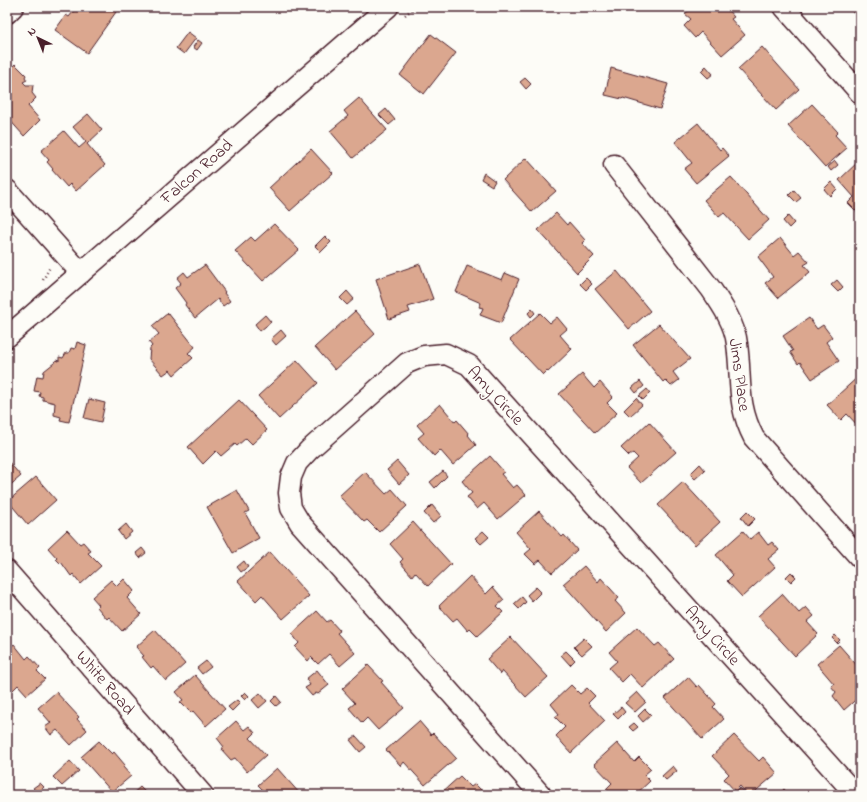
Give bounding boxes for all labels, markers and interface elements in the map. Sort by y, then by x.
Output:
north arrow [18,18,58,58]
text: N [24,23,40,40]
street label: Falcon Road [154,133,239,211]
street label: Jims Place [722,337,757,413]
street label: Amy Circle [460,361,529,432]
street label: Amy Circle [678,600,746,672]
street label: White Road [70,645,141,721]

